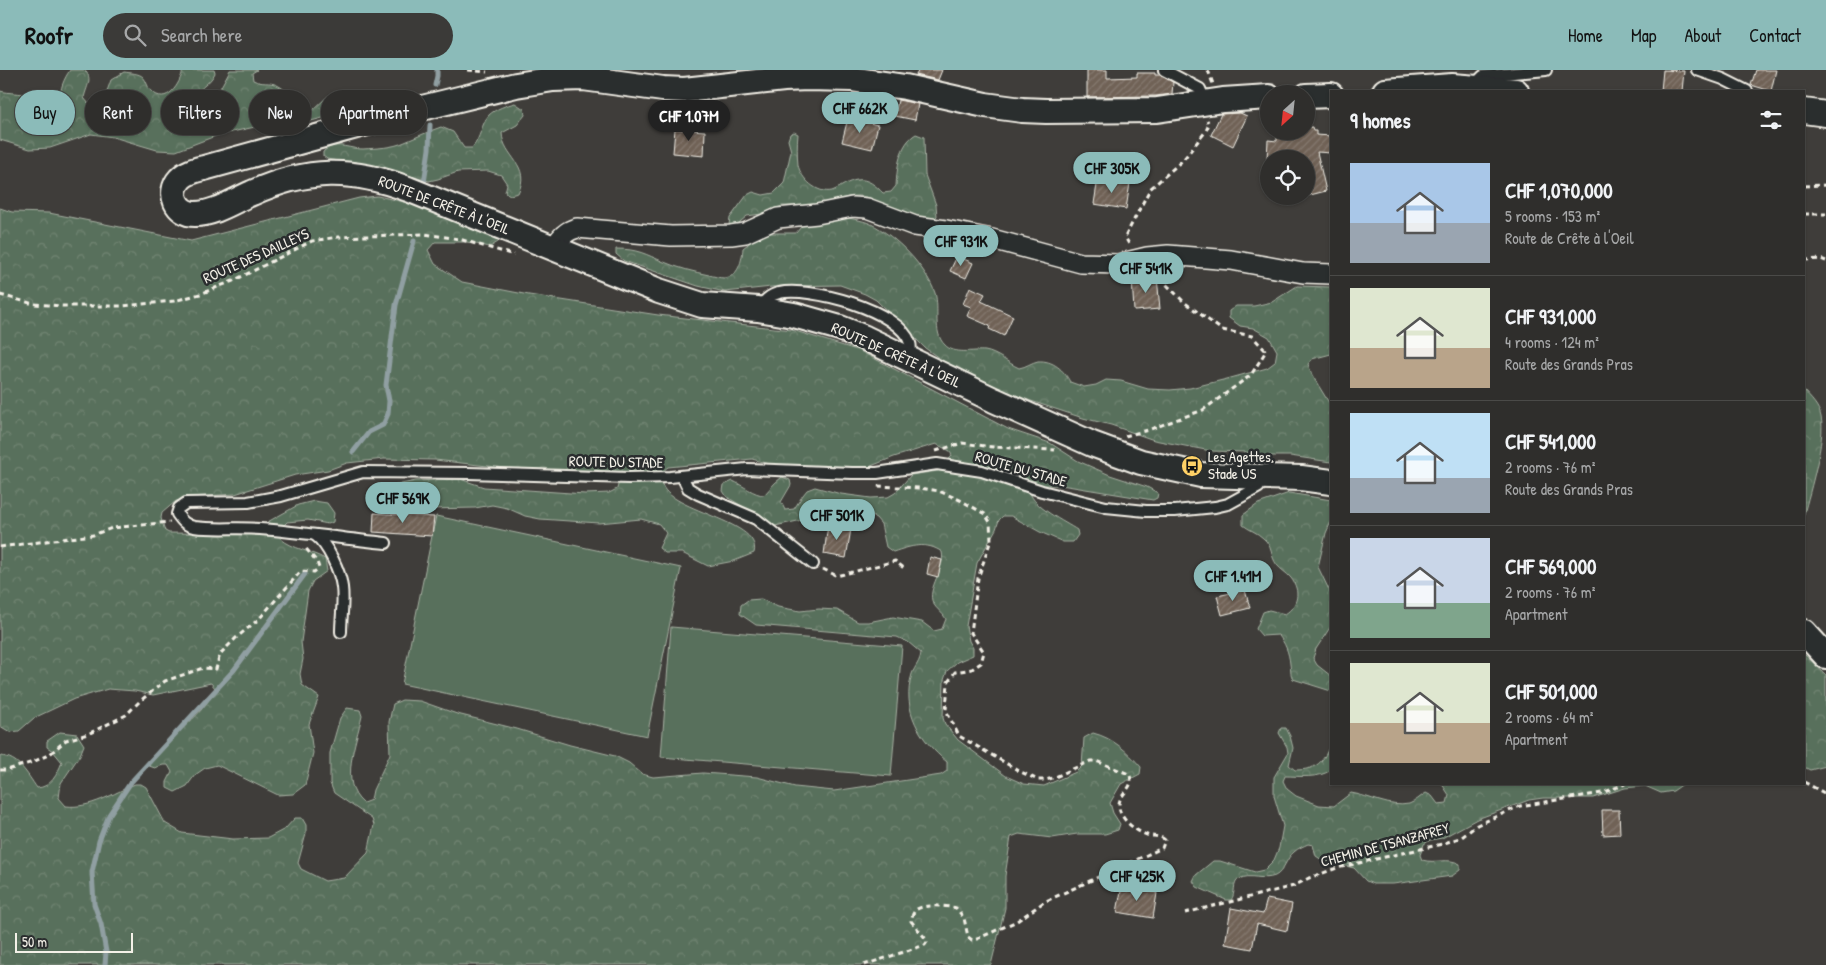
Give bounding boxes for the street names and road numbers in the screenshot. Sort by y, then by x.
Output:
street label: ROUTE DE CRÊTE À L'OEIL [375,170,513,239]
street label: ROUTE DES DAILLEYS [200,223,312,288]
street label: ROUTE DE CRÊTE À L'OEIL [828,317,965,393]
street label: ROUTE DU STADE [973,445,1070,492]
street label: ROUTE DU STADE [569,450,664,473]
street label: CHEMIN DE TSANZAFREY [1318,817,1452,872]

